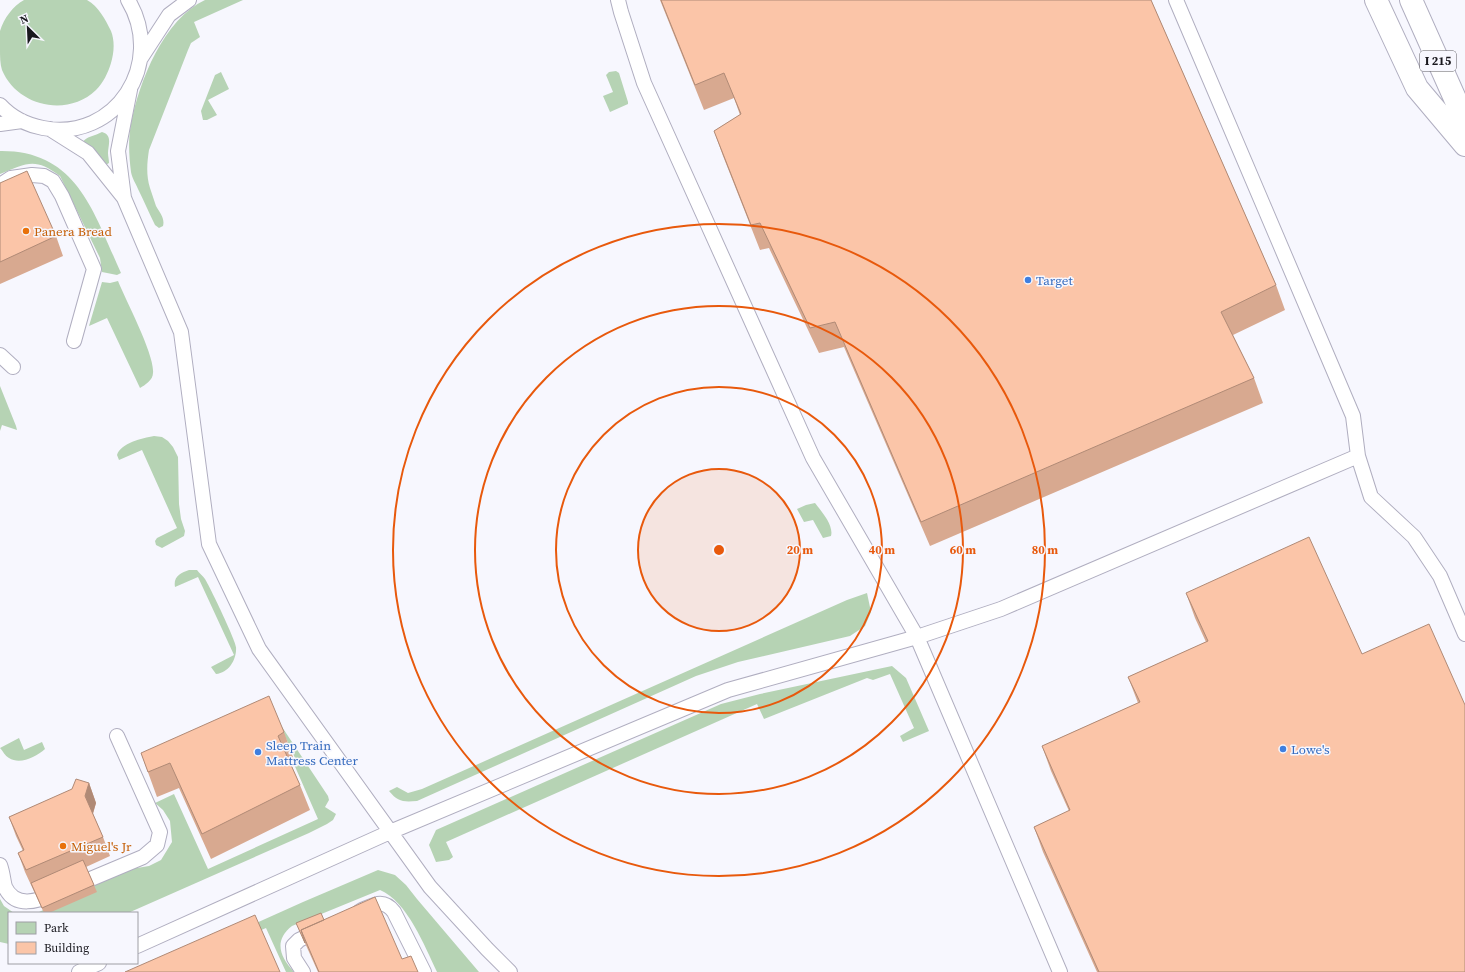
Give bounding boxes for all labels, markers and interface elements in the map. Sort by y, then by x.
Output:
north arrow [8,8,48,48]
text: N [17,11,31,28]
road number: I 215 [1420,51,1456,71]
place label: Panera Bread [34,223,112,240]
marker: Panera Bread [21,226,31,236]
place label: Target [1036,272,1073,289]
marker: Target [1023,275,1033,285]
text: 20 m [787,542,813,558]
text: 40 m [869,542,895,558]
text: 60 m [950,542,976,558]
text: 80 m [1032,542,1058,558]
centre of rings [712,543,726,557]
place label: Sleep Train Mattress Center [266,737,358,769]
place label: Lowe's [1291,741,1330,758]
marker: Lowe's [1278,744,1288,754]
marker: Sleep Train Mattress Center [253,747,263,757]
place label: Miguel's Jr [71,838,132,855]
marker: Miguel's Jr [58,841,68,851]
legend [8,912,138,964]
text: Park [44,920,69,936]
text: Building [44,940,89,956]

